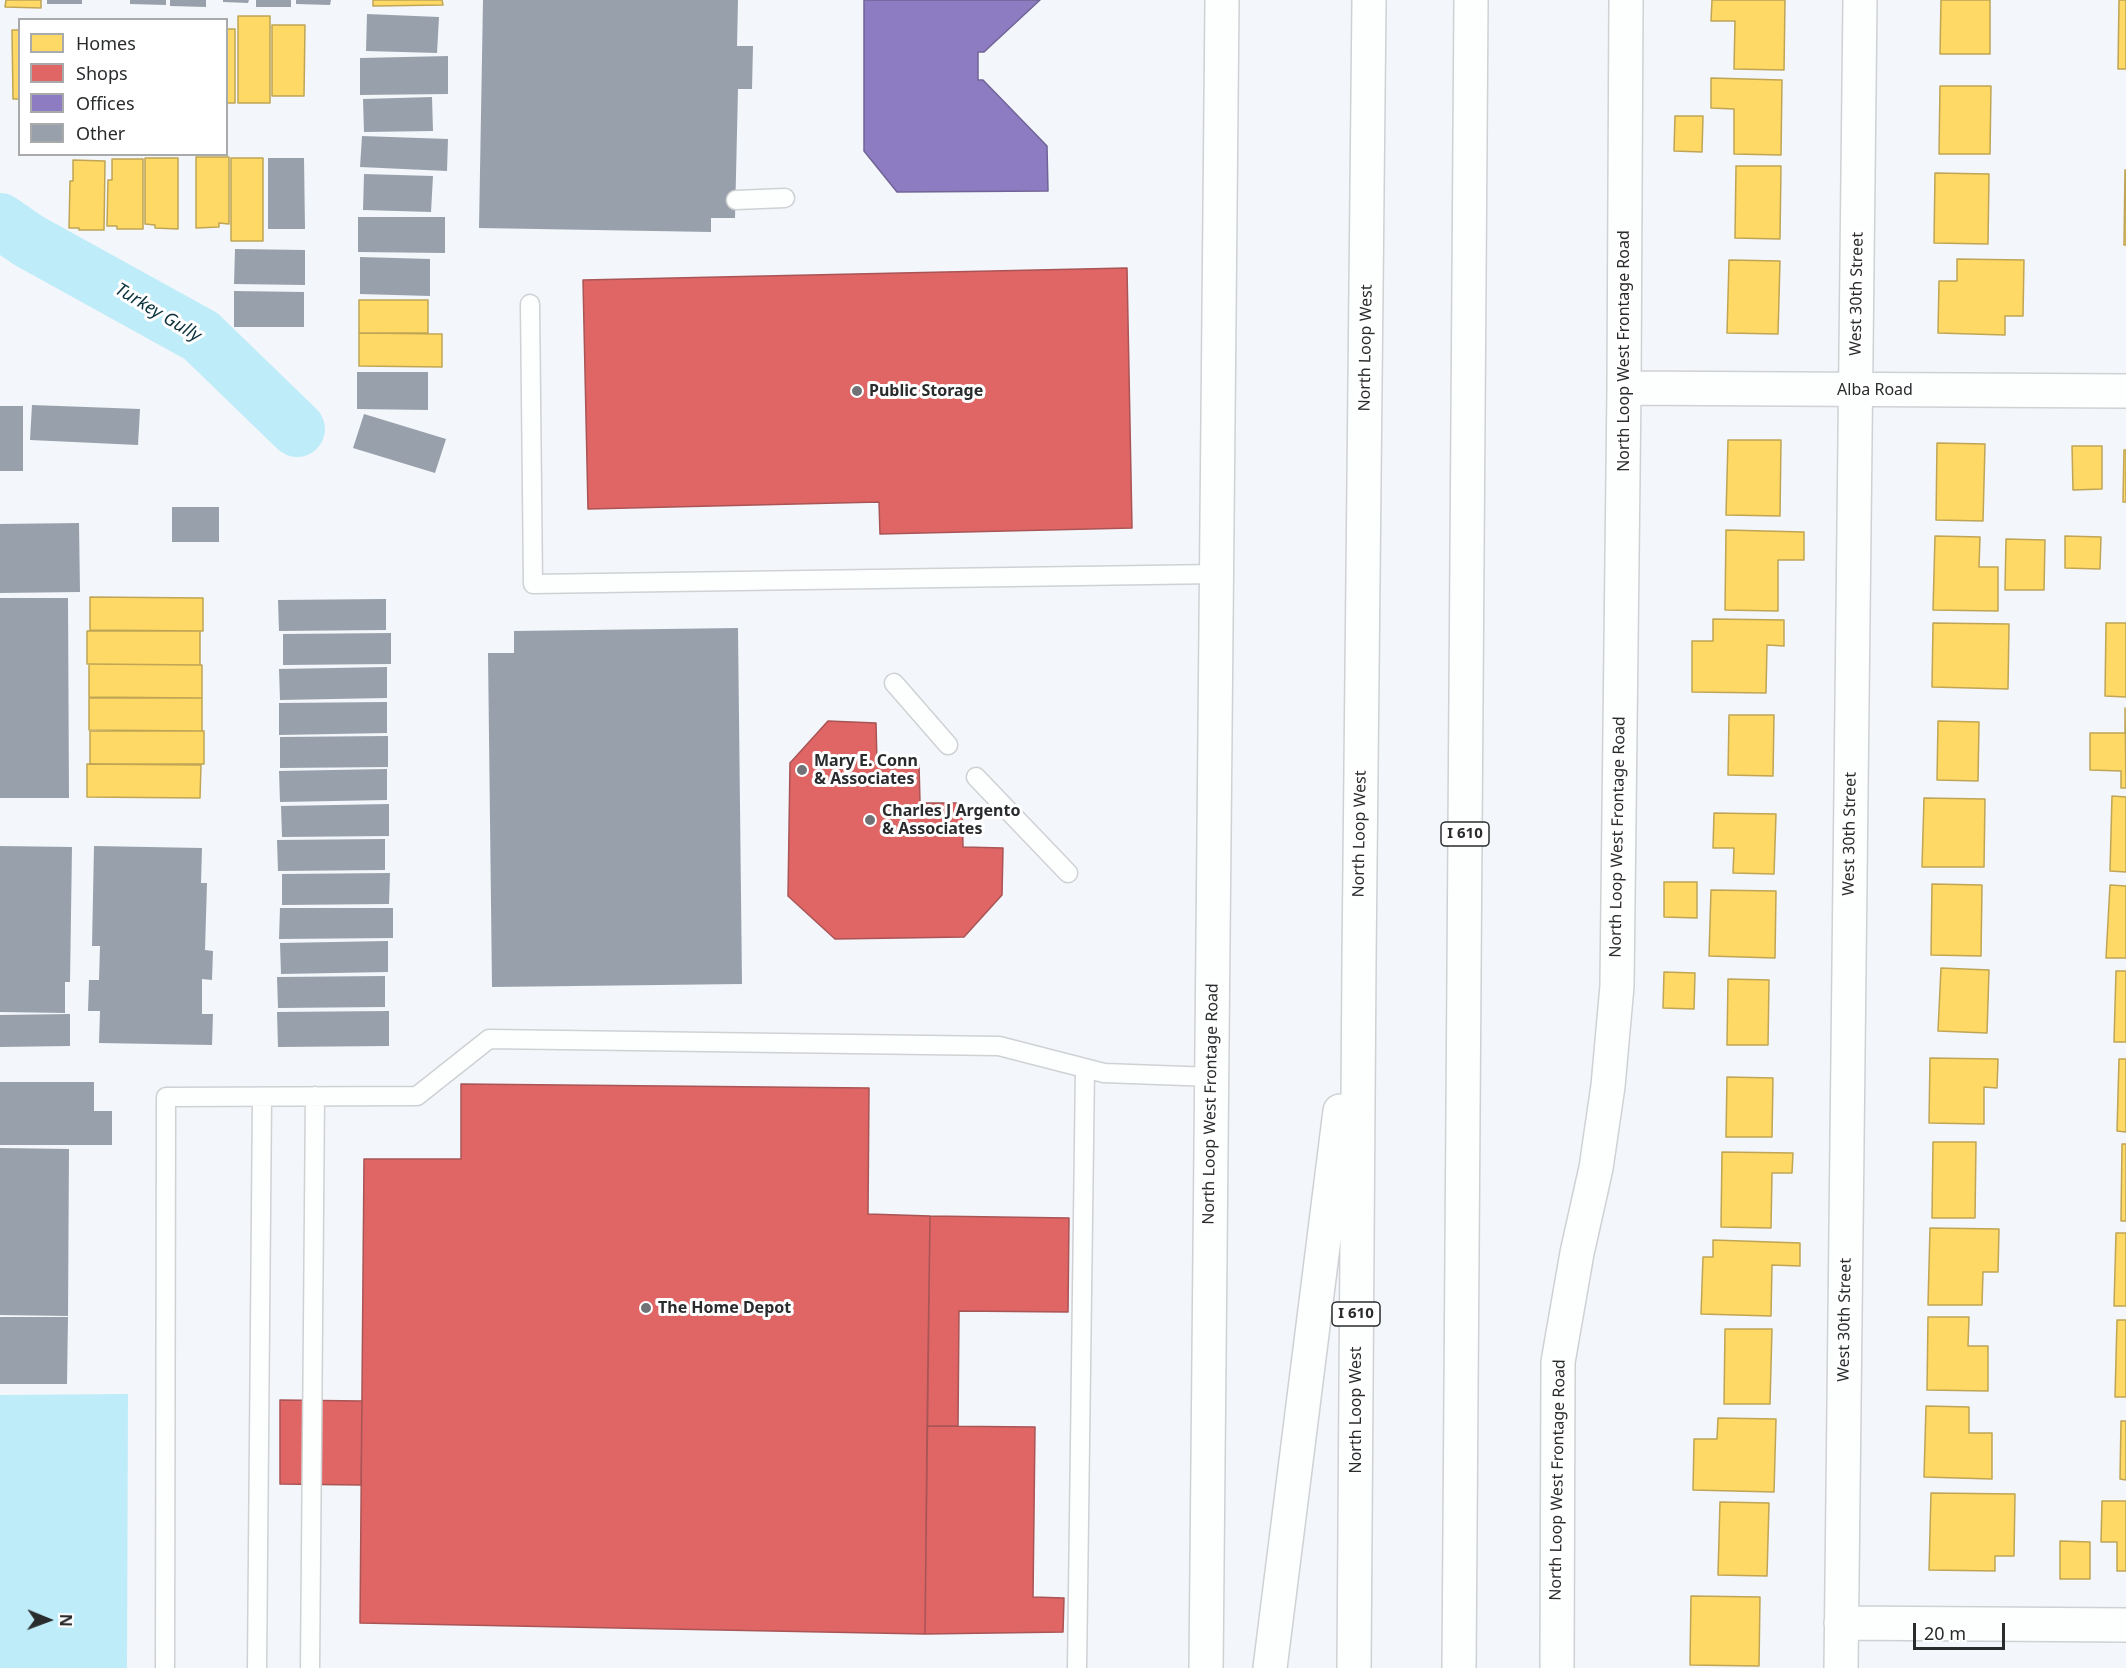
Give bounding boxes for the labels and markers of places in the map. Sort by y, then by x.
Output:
place label: Public Storage [869,381,983,401]
marker: Public Storage [850,384,864,398]
place label: Mary E. Conn & Associates [814,751,918,789]
marker: Mary E. Conn & Associates [795,763,809,777]
place label: Charles J Argento & Associates [882,801,1020,839]
marker: Charles J Argento & Associates [863,813,877,827]
place label: The Home Depot [658,1298,791,1318]
marker: The Home Depot [639,1301,653,1315]

